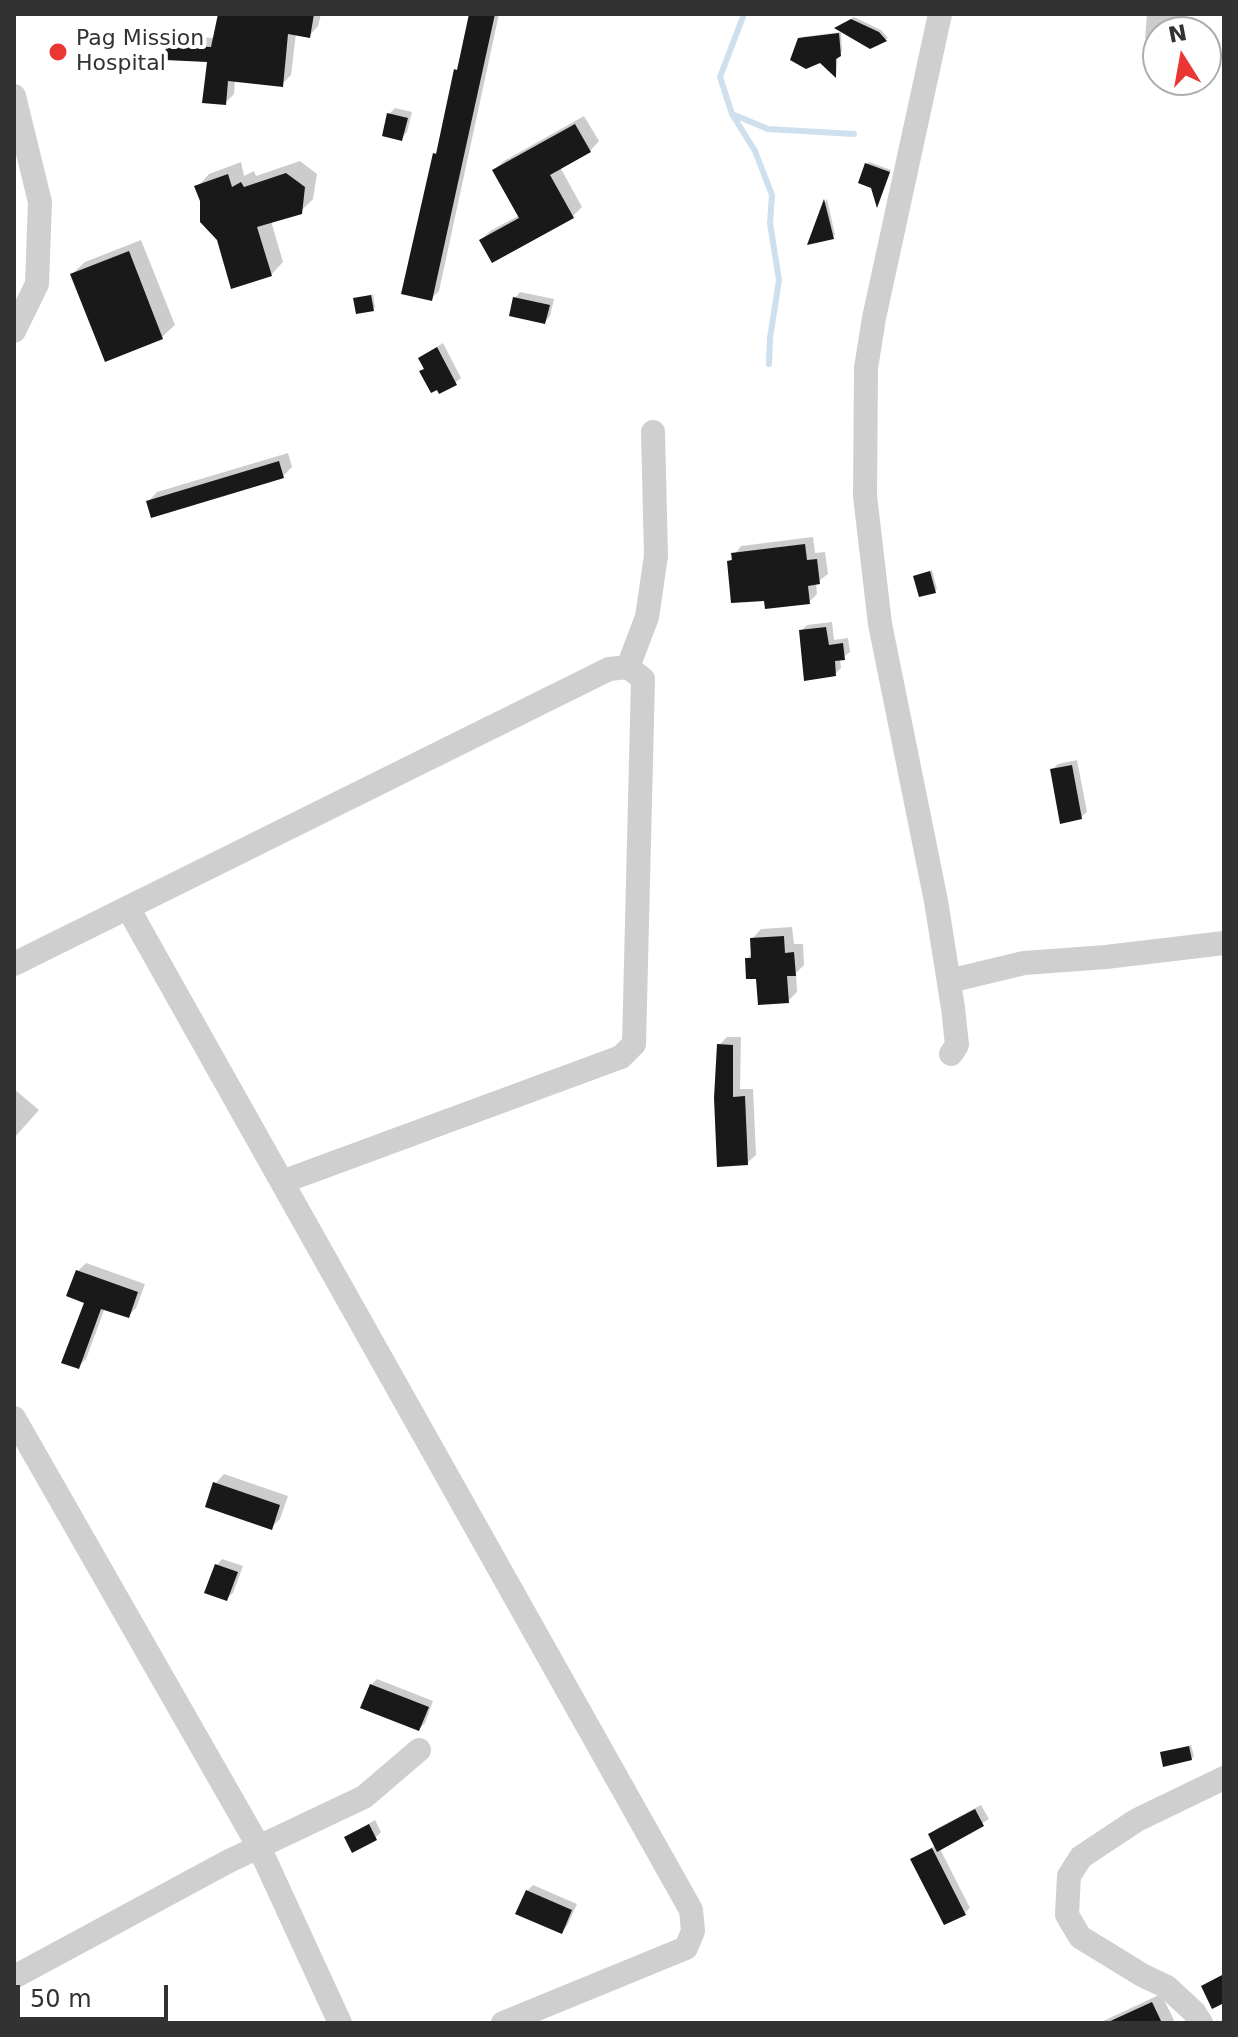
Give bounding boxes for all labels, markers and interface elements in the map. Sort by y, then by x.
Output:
north arrow [1142,16,1222,96]
text: N [1166,20,1189,48]
place label: Pag Mission Hospital [76,26,204,78]
marker: Pag Mission Hospital [47,41,69,63]
scale bar [20,1969,172,2019]
text: 50 m [30,1985,92,2013]

